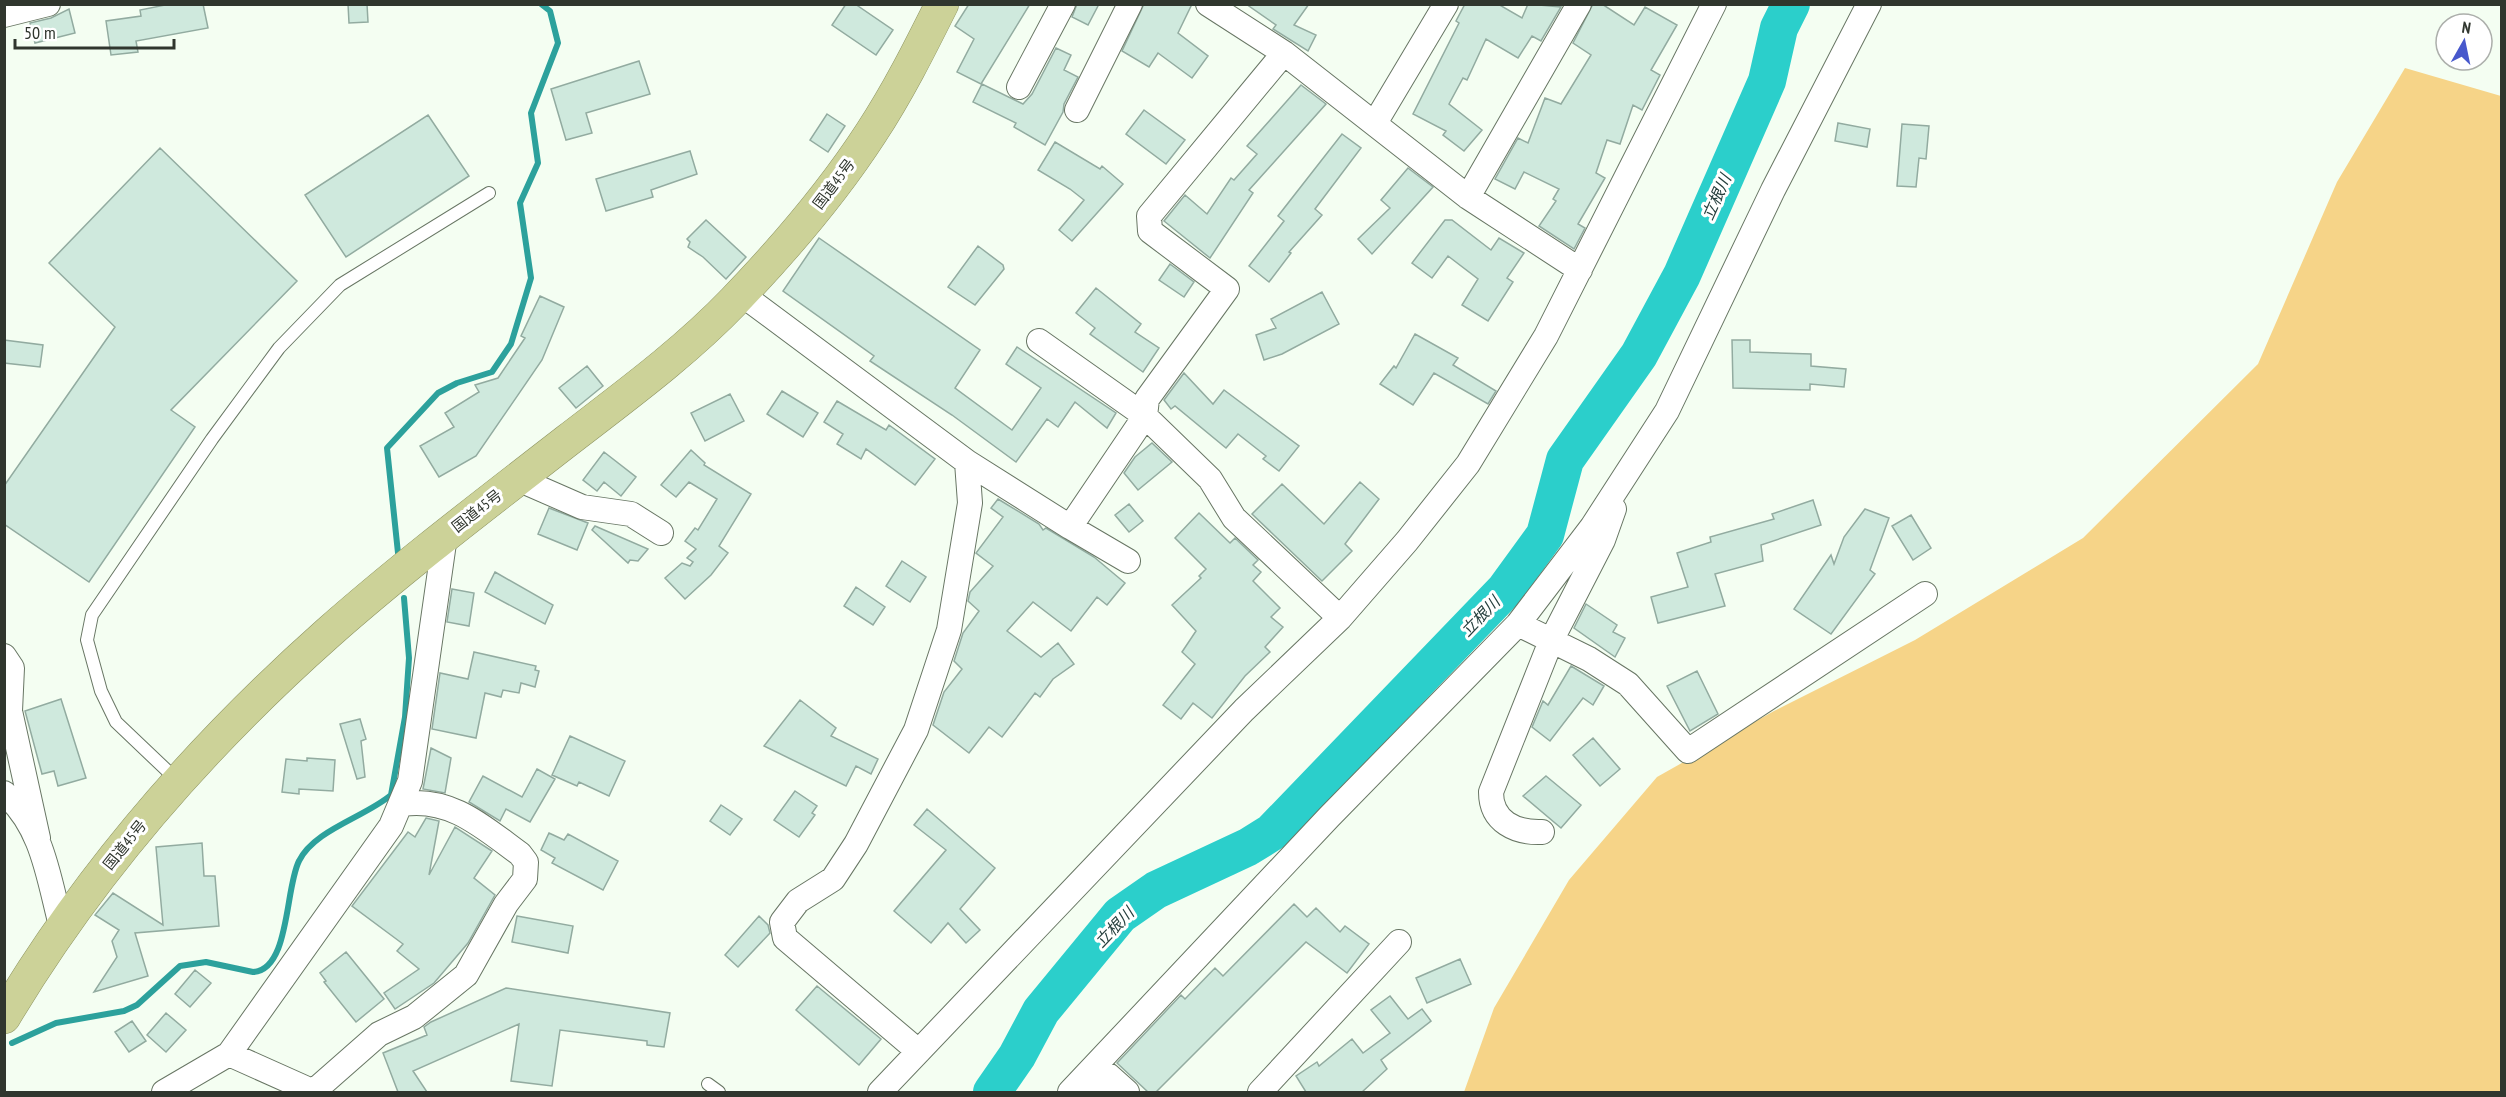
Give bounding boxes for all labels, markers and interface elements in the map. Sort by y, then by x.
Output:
scale bar [15,12,174,50]
north arrow [2434,12,2494,72]
text: N [2461,17,2472,38]
text: 50 m [24,21,56,44]
street label: 国道45号 [808,155,859,213]
water label: 立根川 [1697,169,1736,223]
street label: 国道45号 [448,485,506,536]
water label: 立根川 [1456,590,1505,640]
street label: 国道45号 [99,816,150,873]
water label: 立根川 [1090,901,1139,951]

